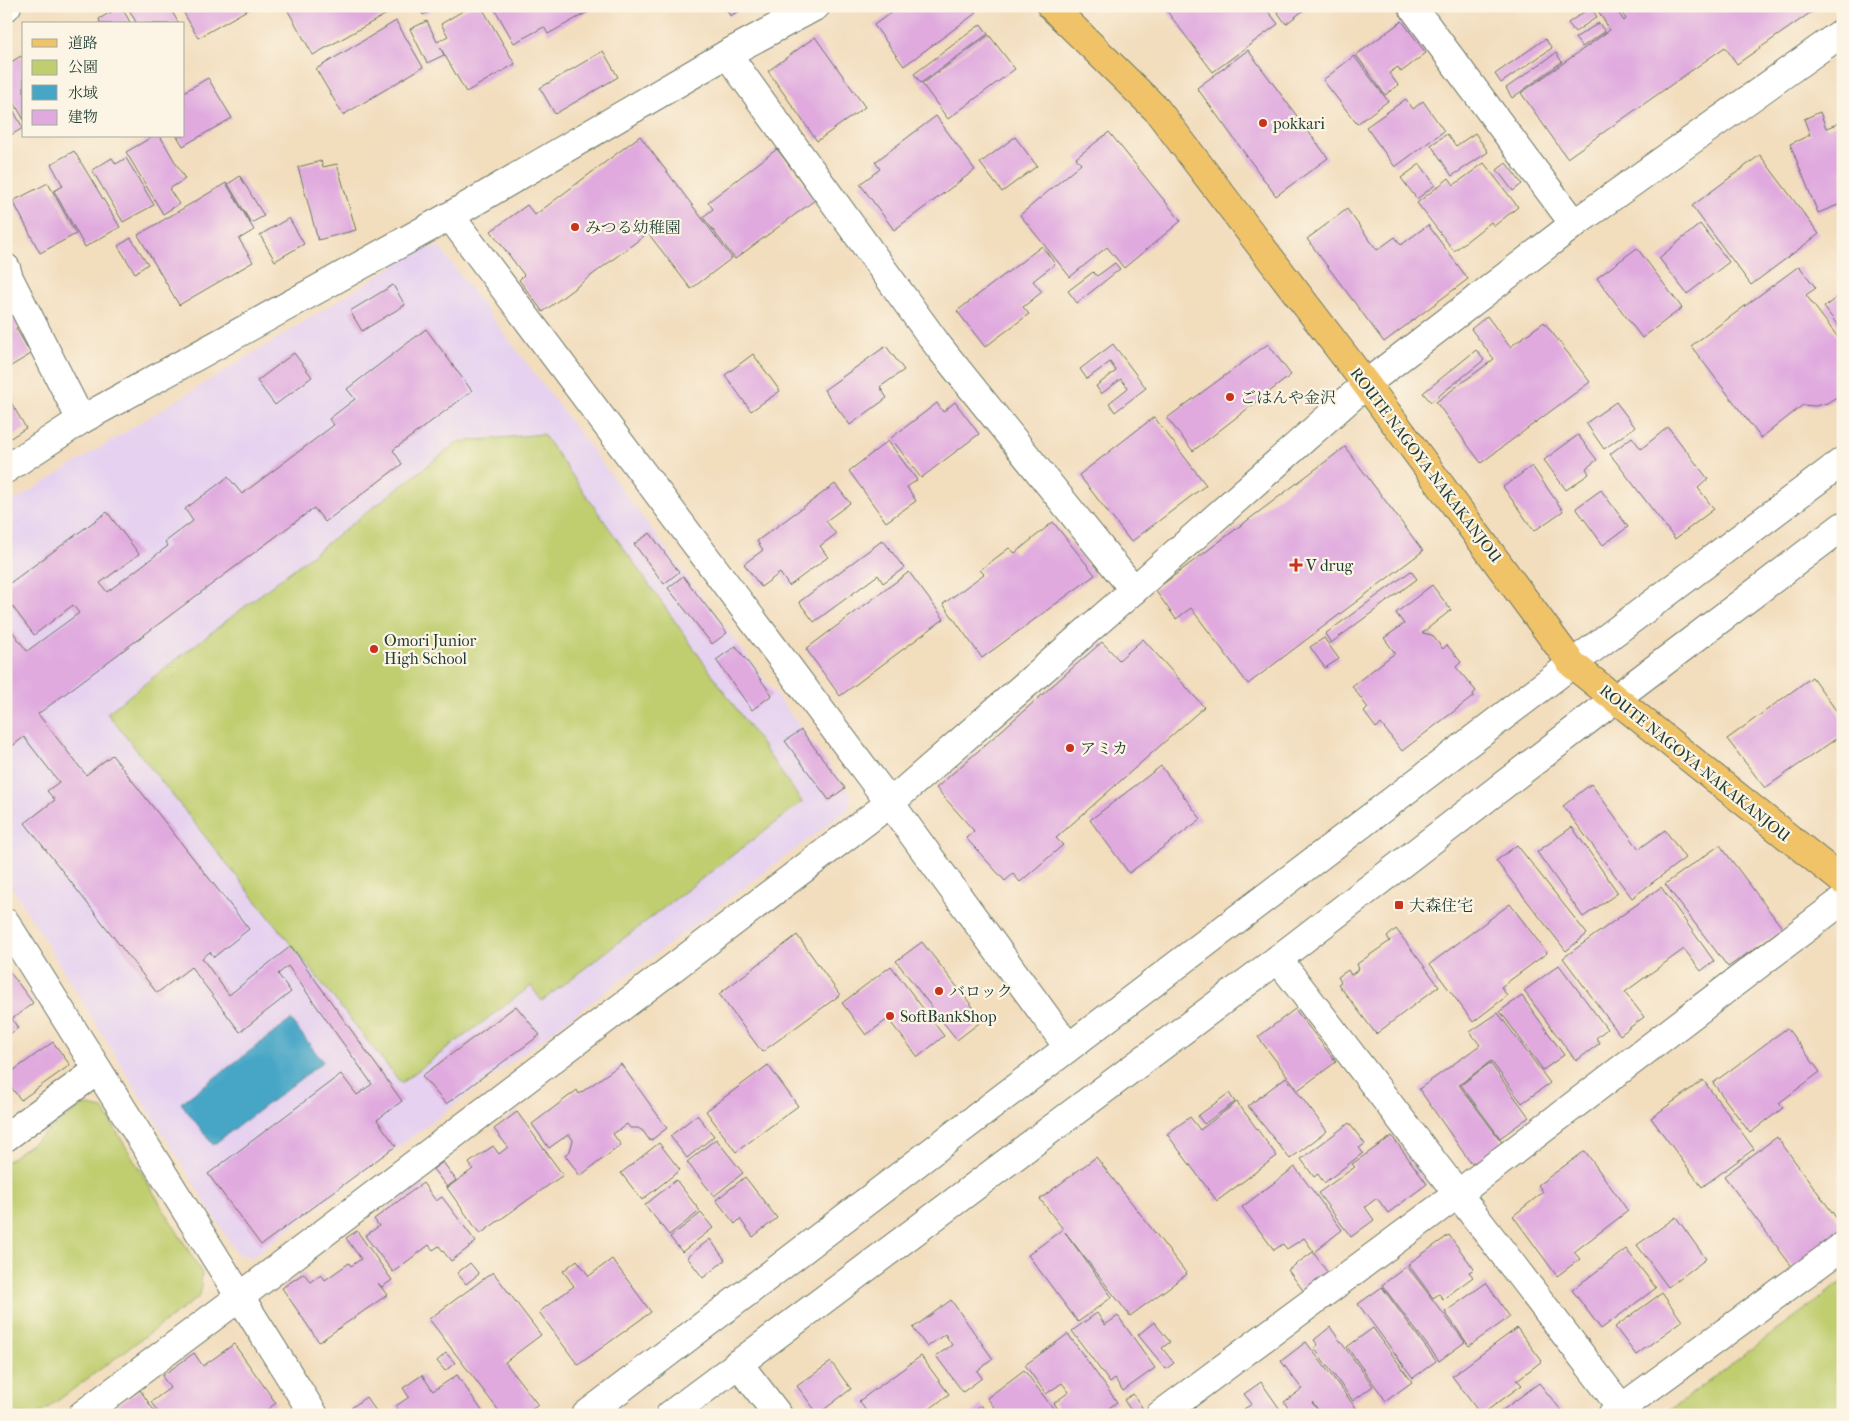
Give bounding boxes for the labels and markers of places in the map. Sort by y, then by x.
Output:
place label: pokkari [1272,114,1325,133]
marker: pokkari [1257,117,1269,129]
place label: みつる幼稚園 [585,218,681,237]
marker: みつる幼稚園 [569,221,581,233]
place label: ごはんや金沢 [1240,388,1336,407]
marker: ごはんや金沢 [1224,391,1236,403]
place label: V drug [1305,556,1354,575]
marker: V drug [1290,559,1302,571]
place label: Omori Junior High School [384,631,477,668]
marker: Omori Junior High School [368,643,380,655]
place label: アミカ [1080,739,1128,758]
marker: アミカ [1064,742,1076,754]
place label: 大森住宅 [1409,896,1473,915]
marker: 大森住宅 [1393,899,1405,911]
place label: バロック [949,982,1013,1001]
marker: バロック [933,985,945,997]
place label: SoftBankShop [900,1007,997,1026]
marker: SoftBankShop [884,1010,896,1022]

